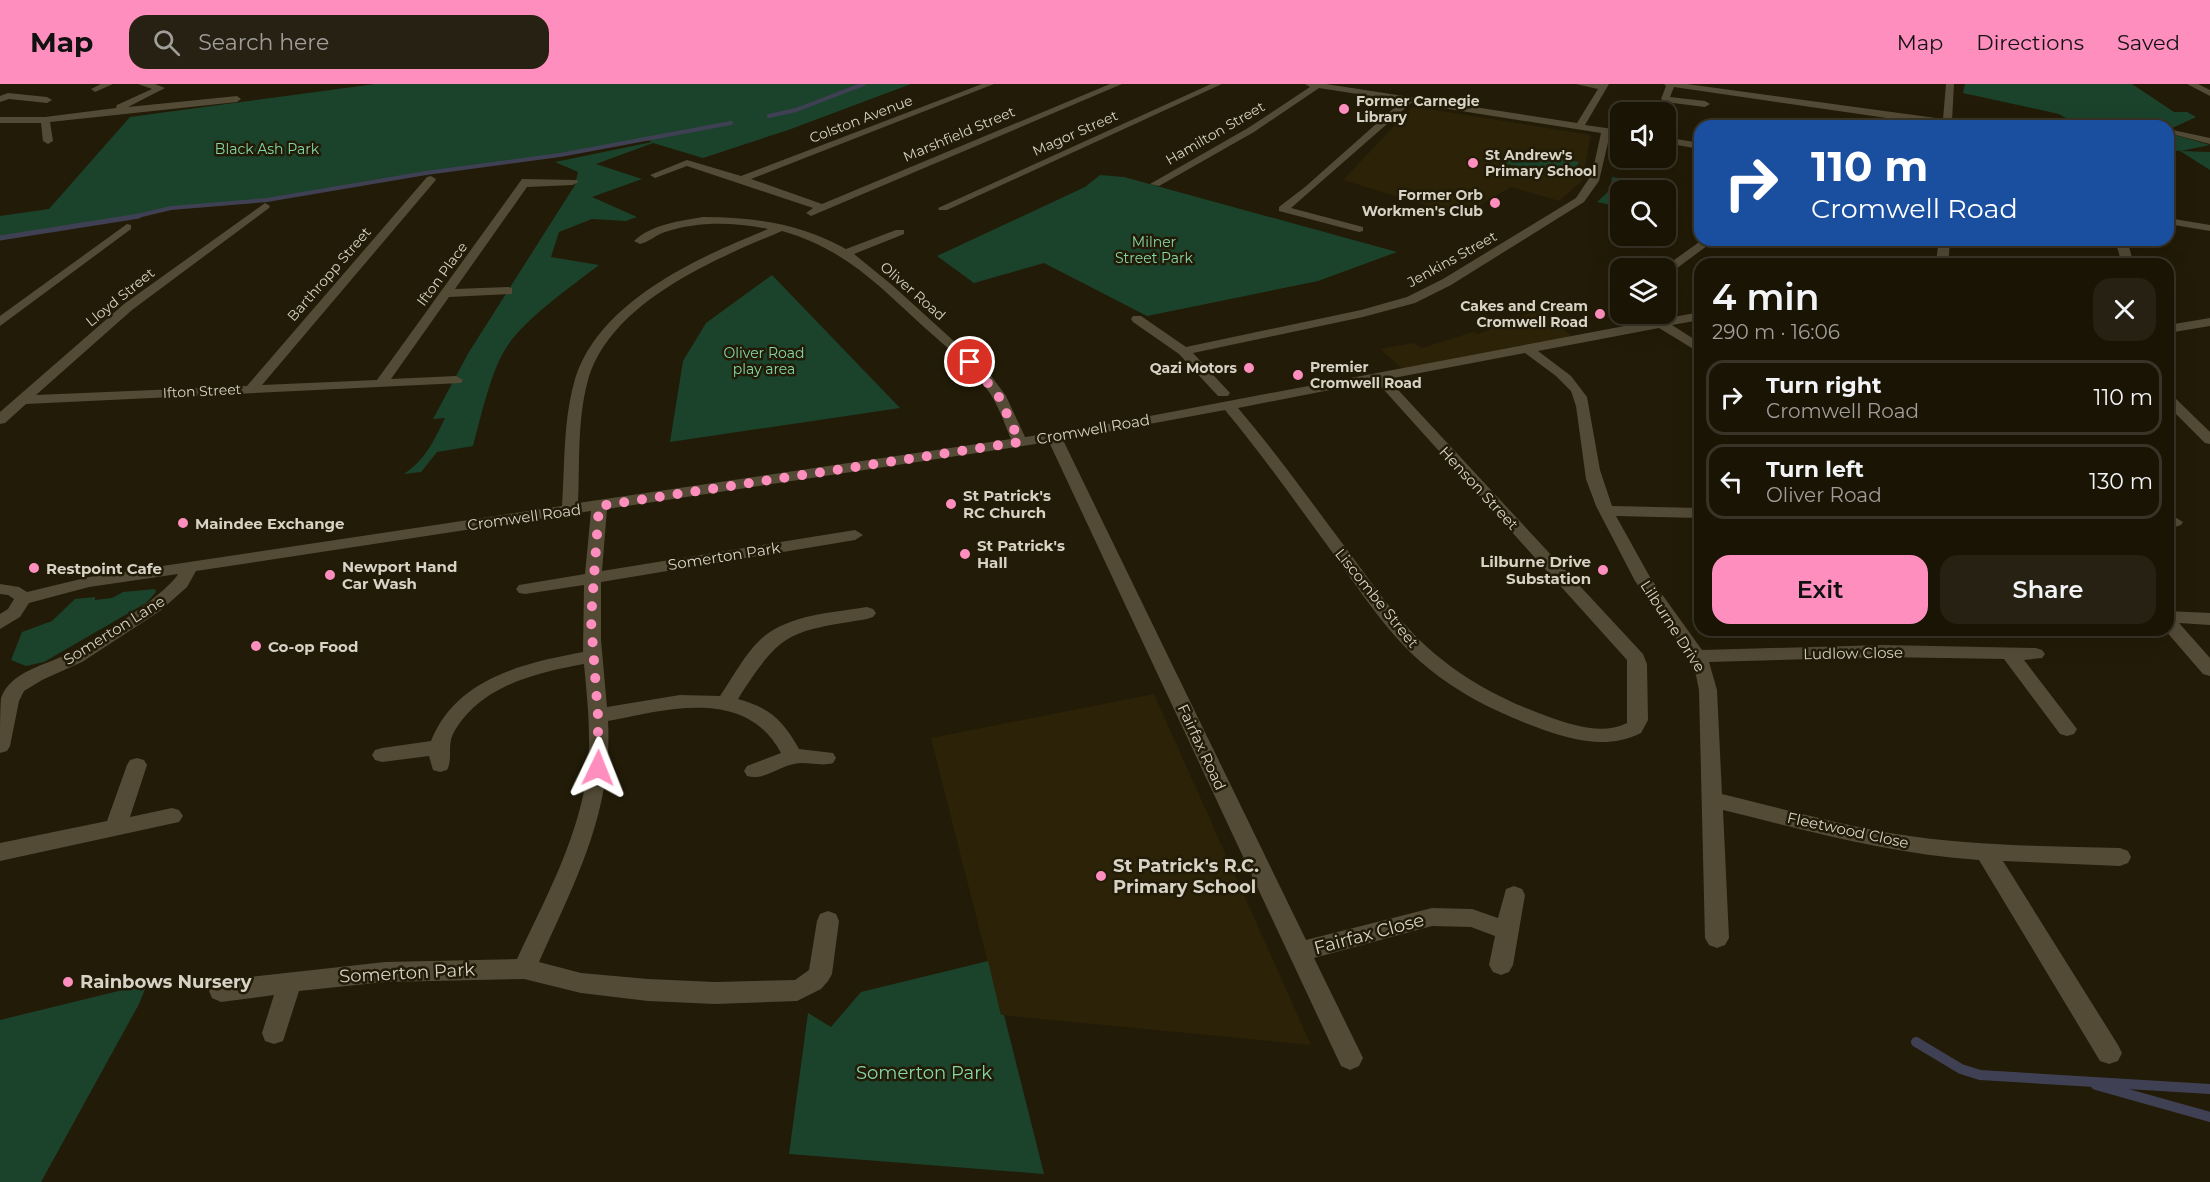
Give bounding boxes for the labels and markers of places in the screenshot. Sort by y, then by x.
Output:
place label: Former Carnegie Library [1356,92,1480,126]
marker: Former Carnegie Library [1337,102,1351,116]
place label: St Andrew's Primary School [1485,146,1596,180]
marker: St Andrew's Primary School [1466,156,1480,170]
place label: Former Orb Workmen's Club [1362,186,1483,220]
marker: Former Orb Workmen's Club [1488,196,1502,210]
place label: Cakes and Cream Cromwell Road [1460,297,1588,331]
marker: Cakes and Cream Cromwell Road [1593,307,1607,321]
pin [944,336,995,387]
place label: Premier Cromwell Road [1310,358,1422,392]
place label: Qazi Motors [1150,359,1238,377]
marker: Qazi Motors [1242,361,1256,375]
marker: Premier Cromwell Road [1291,368,1305,382]
place label: St Patrick's RC Church [963,486,1051,522]
marker: St Patrick's RC Church [944,497,958,511]
place label: Maindee Exchange [195,514,345,533]
marker: Maindee Exchange [176,516,190,530]
place label: St Patrick's Hall [977,536,1065,572]
marker: St Patrick's Hall [958,547,972,561]
place label: Lilburne Drive Substation [1480,552,1591,588]
place label: Newport Hand Car Wash [342,557,457,593]
place label: Restpoint Cafe [46,559,162,578]
marker: Restpoint Cafe [27,561,41,575]
marker: Lilburne Drive Substation [1596,563,1610,577]
marker: Newport Hand Car Wash [323,568,337,582]
place label: Co-op Food [268,637,358,656]
marker: Co-op Food [249,639,263,653]
place label: St Patrick's R.C. Primary School [1113,855,1259,898]
marker: St Patrick's R.C. Primary School [1094,869,1108,883]
place label: Rainbows Nursery [80,971,252,993]
marker: Rainbows Nursery [61,975,75,989]

